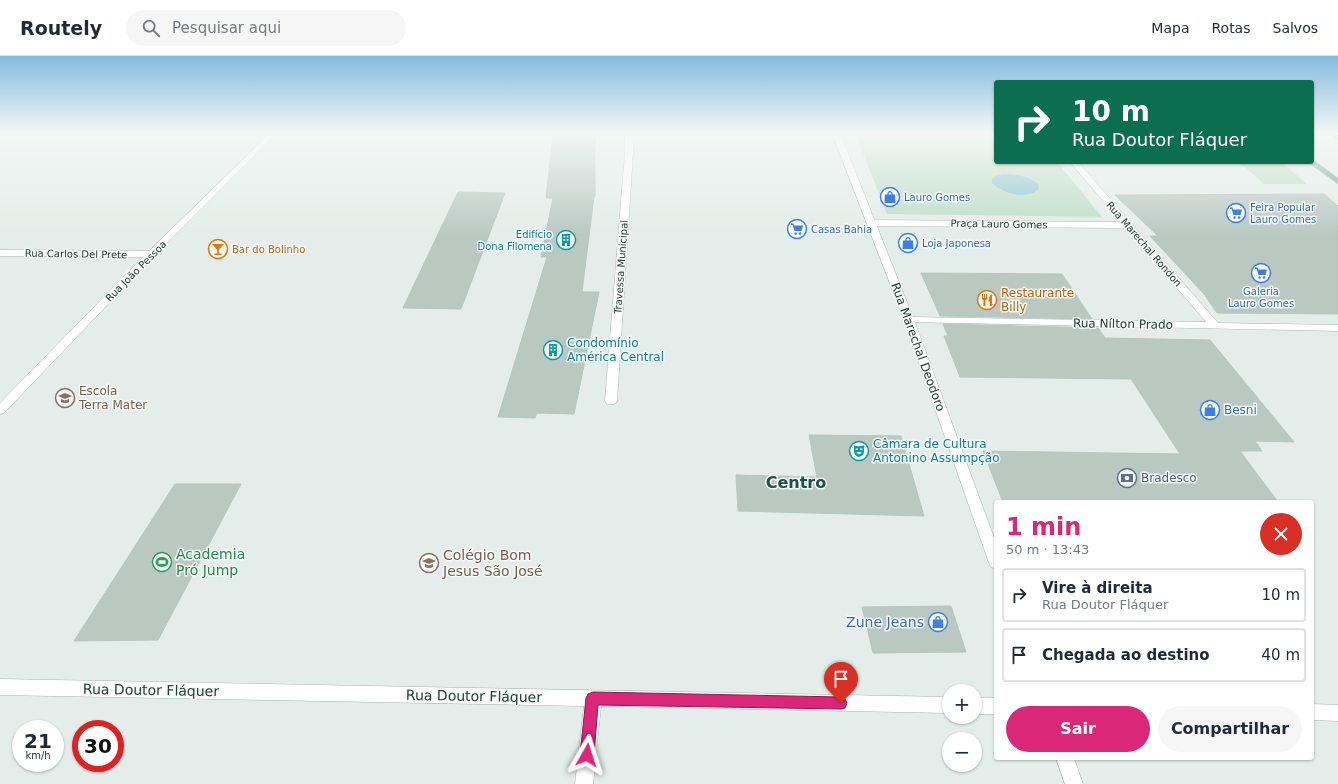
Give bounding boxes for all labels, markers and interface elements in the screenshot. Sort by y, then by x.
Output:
search box [126,10,406,46]
text: Routely [20,17,102,39]
icon: search [140,17,162,39]
text: Pesquisar aqui [172,19,281,37]
text: Mapa [1151,20,1189,36]
text: Rotas [1211,20,1251,36]
text: Salvos [1273,20,1318,36]
text: 10 m [1072,95,1150,128]
icon: right [1006,96,1058,148]
text: Rua Doutor Fláquer [1072,129,1247,150]
shop icon: Lauro Gomes [879,186,901,208]
place label: Lauro Gomes [904,192,970,203]
street label: Rua Marechal Rondon [1104,199,1184,289]
supermarket icon: Feira Popular Lauro Gomes [1225,202,1247,224]
place label: Feira Popular Lauro Gomes [1250,202,1316,225]
supermarket icon: Casas Bahia [786,218,808,240]
street label: Praça Lauro Gomes [950,218,1048,230]
street label: Travessa Municipal [612,220,630,315]
place label: Casas Bahia [811,224,872,235]
place label: Edifício Dona Filomena [477,229,552,252]
building icon: Edifício Dona Filomena [555,229,577,251]
shop icon: Loja Japonesa [897,232,919,254]
street label: Rua João Pessoa [103,238,169,304]
bar icon: Bar do Bolinho [207,238,229,260]
place label: Loja Japonesa [922,238,991,249]
place label: Bar do Bolinho [232,244,305,255]
street label: Rua Carlos Del Prete [25,248,127,260]
supermarket icon: Galeria Lauro Gomes [1250,262,1272,284]
street label: Rua Marechal Deodoro [888,281,948,413]
place label: Restaurante Billy [1001,286,1074,314]
place label: Galeria Lauro Gomes [1228,286,1294,309]
restaurant icon: Restaurante Billy [976,289,998,311]
street label: Rua Nílton Prado [1073,316,1173,332]
place label: Condomínio América Central [567,336,664,364]
building icon: Condomínio América Central [542,339,564,361]
place label: Escola Terra Mater [78,384,147,412]
school or university icon: Escola Terra Mater [54,387,76,409]
shop icon: Besni [1199,399,1221,421]
place label: Besni [1224,403,1257,417]
place label: Câmara de Cultura Antonino Assumpção [873,437,999,465]
theatre icon: Câmara de Cultura Antonino Assumpção [848,440,870,462]
bank icon: Bradesco [1116,467,1138,489]
place label: Bradesco [1141,471,1197,485]
district label: Centro [766,473,826,492]
text: 1 min [1006,513,1081,541]
button: close [1260,513,1302,555]
text: 50 m · 13:43 [1006,542,1089,557]
place label: Academia Pró Jump [176,546,245,578]
place label: Colégio Bom Jesus São José [442,547,543,579]
sports icon: Academia Pró Jump [151,551,173,573]
school or university icon: Colégio Bom Jesus São José [418,552,440,574]
text: Vire à direita [1042,579,1153,597]
icon: right [1008,584,1030,606]
text: 10 m [1262,586,1300,604]
text: Rua Doutor Fláquer [1042,597,1168,612]
shop icon: Zune Jeans [927,611,949,633]
place label: Zune Jeans [846,614,924,630]
icon: arrive [1008,644,1030,666]
text: Chegada ao destino [1042,646,1210,664]
text: 40 m [1262,646,1300,664]
pin [824,662,858,703]
icon: arrive [830,668,852,690]
street label: Rua Doutor Fláquer [83,681,219,699]
map controls [942,684,982,772]
button: + [942,684,982,724]
street label: Rua Doutor Fláquer [406,687,542,705]
button: Sair [1006,706,1150,752]
button: Compartilhar [1158,706,1302,752]
speed limit sign: 30 [72,720,124,772]
text: 21 [24,729,52,753]
button: − [942,732,982,772]
position arrow [566,734,608,776]
text: km/h [25,750,51,761]

